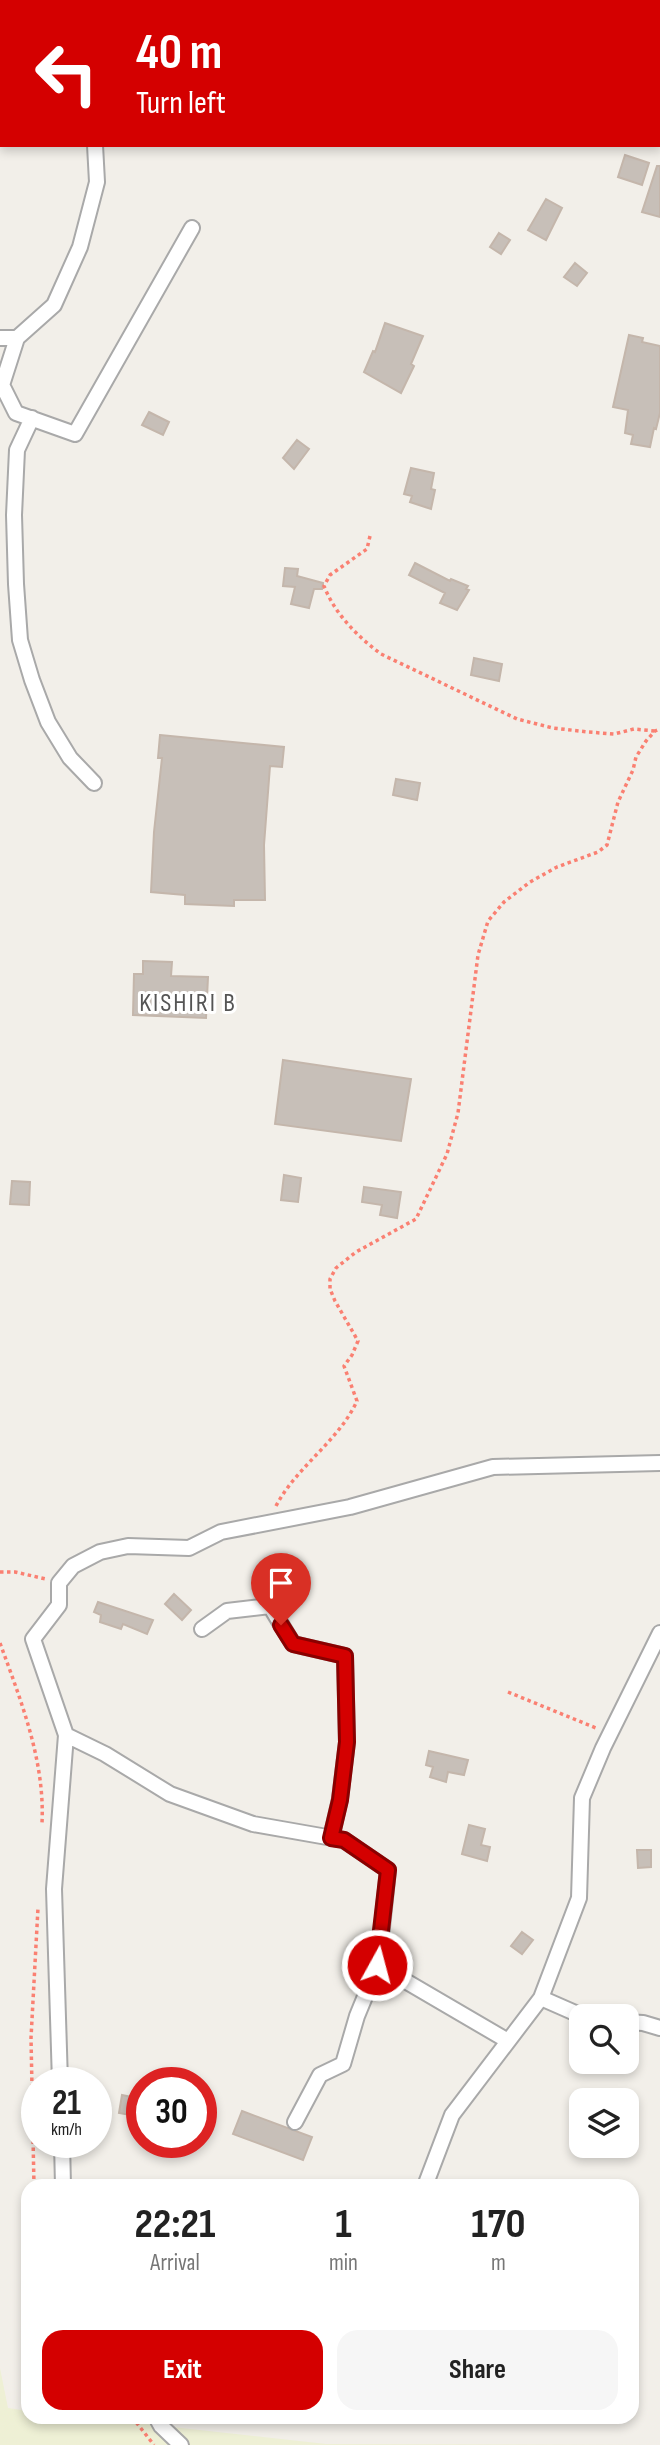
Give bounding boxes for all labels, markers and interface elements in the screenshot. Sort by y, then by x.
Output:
text: 40 m [136,24,222,83]
icon: left [21,28,112,119]
text: Turn left [136,84,226,123]
district label: KISHIRI B [139,988,237,1019]
pin [251,1553,311,1625]
icon: arrive [262,1564,300,1602]
position arrow [340,1928,414,2002]
map controls [569,2004,639,2158]
button: search [569,2004,639,2074]
speed limit sign: 30 [126,2067,217,2158]
text: 21 [52,2082,81,2125]
button: layers [569,2088,639,2158]
text: km/h [51,2119,82,2140]
text: 22:21 [134,2199,216,2250]
text: 1 [335,2199,352,2250]
text: 170 [471,2199,526,2250]
text: Arrival [150,2249,200,2277]
text: min [329,2249,358,2277]
text: m [491,2249,506,2277]
button: Exit [42,2330,323,2410]
button: Share [337,2330,618,2410]

